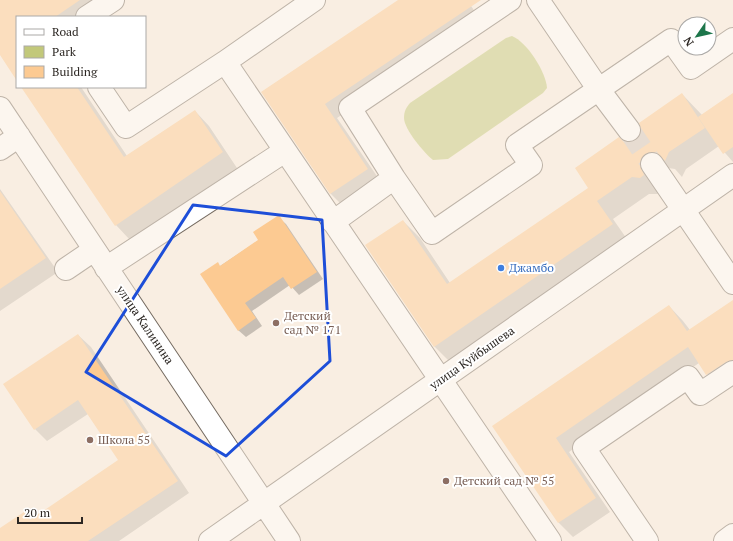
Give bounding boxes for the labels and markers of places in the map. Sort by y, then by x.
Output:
place label: Джамбо [509,260,554,275]
marker: Джамбо [496,263,506,273]
place label: Детский сад № 171 [284,308,341,337]
marker: Детский сад № 171 [271,318,281,328]
place label: Школа 55 [98,432,150,447]
marker: Школа 55 [85,435,95,445]
place label: Детский сад № 55 [454,473,554,488]
marker: Детский сад № 55 [441,476,451,486]

